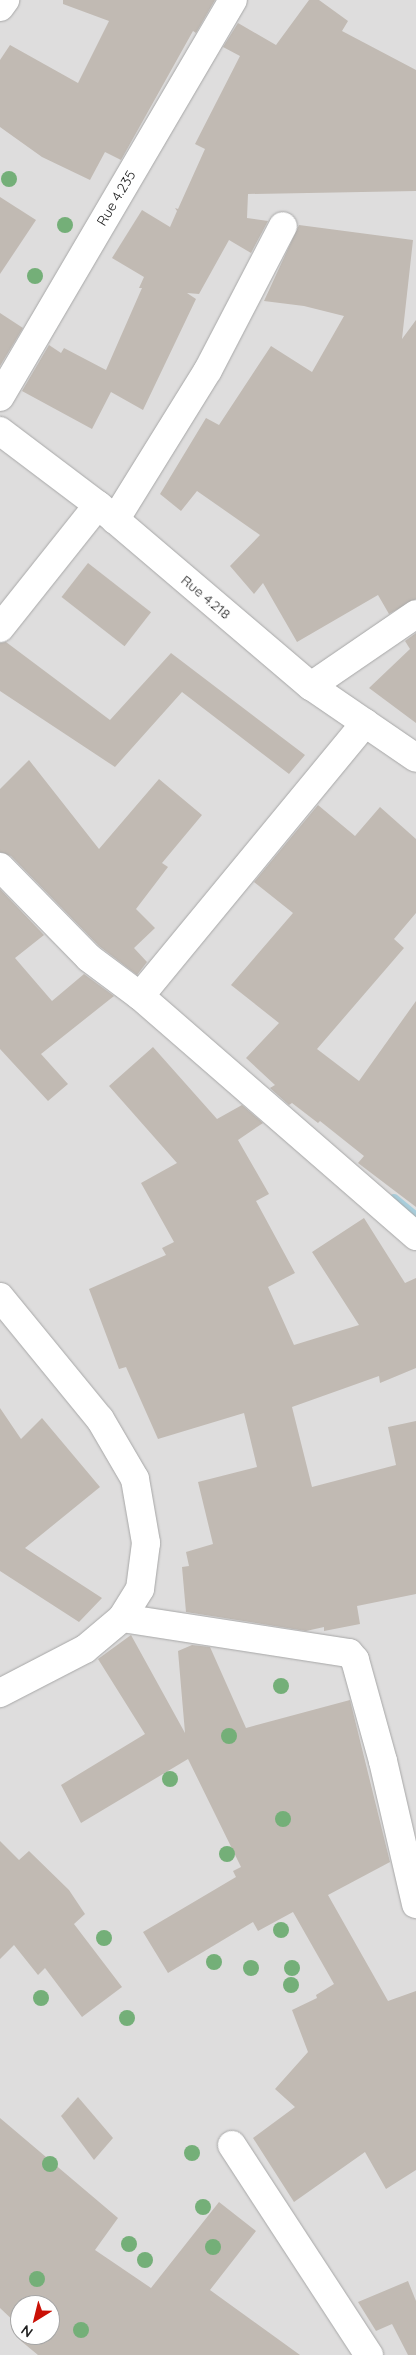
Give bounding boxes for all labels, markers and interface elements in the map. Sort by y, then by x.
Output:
street label: Rue 4.235 [93,167,139,229]
street label: Rue 4.218 [178,571,234,623]
north arrow [10,2295,60,2345]
text: N [17,2321,36,2342]

